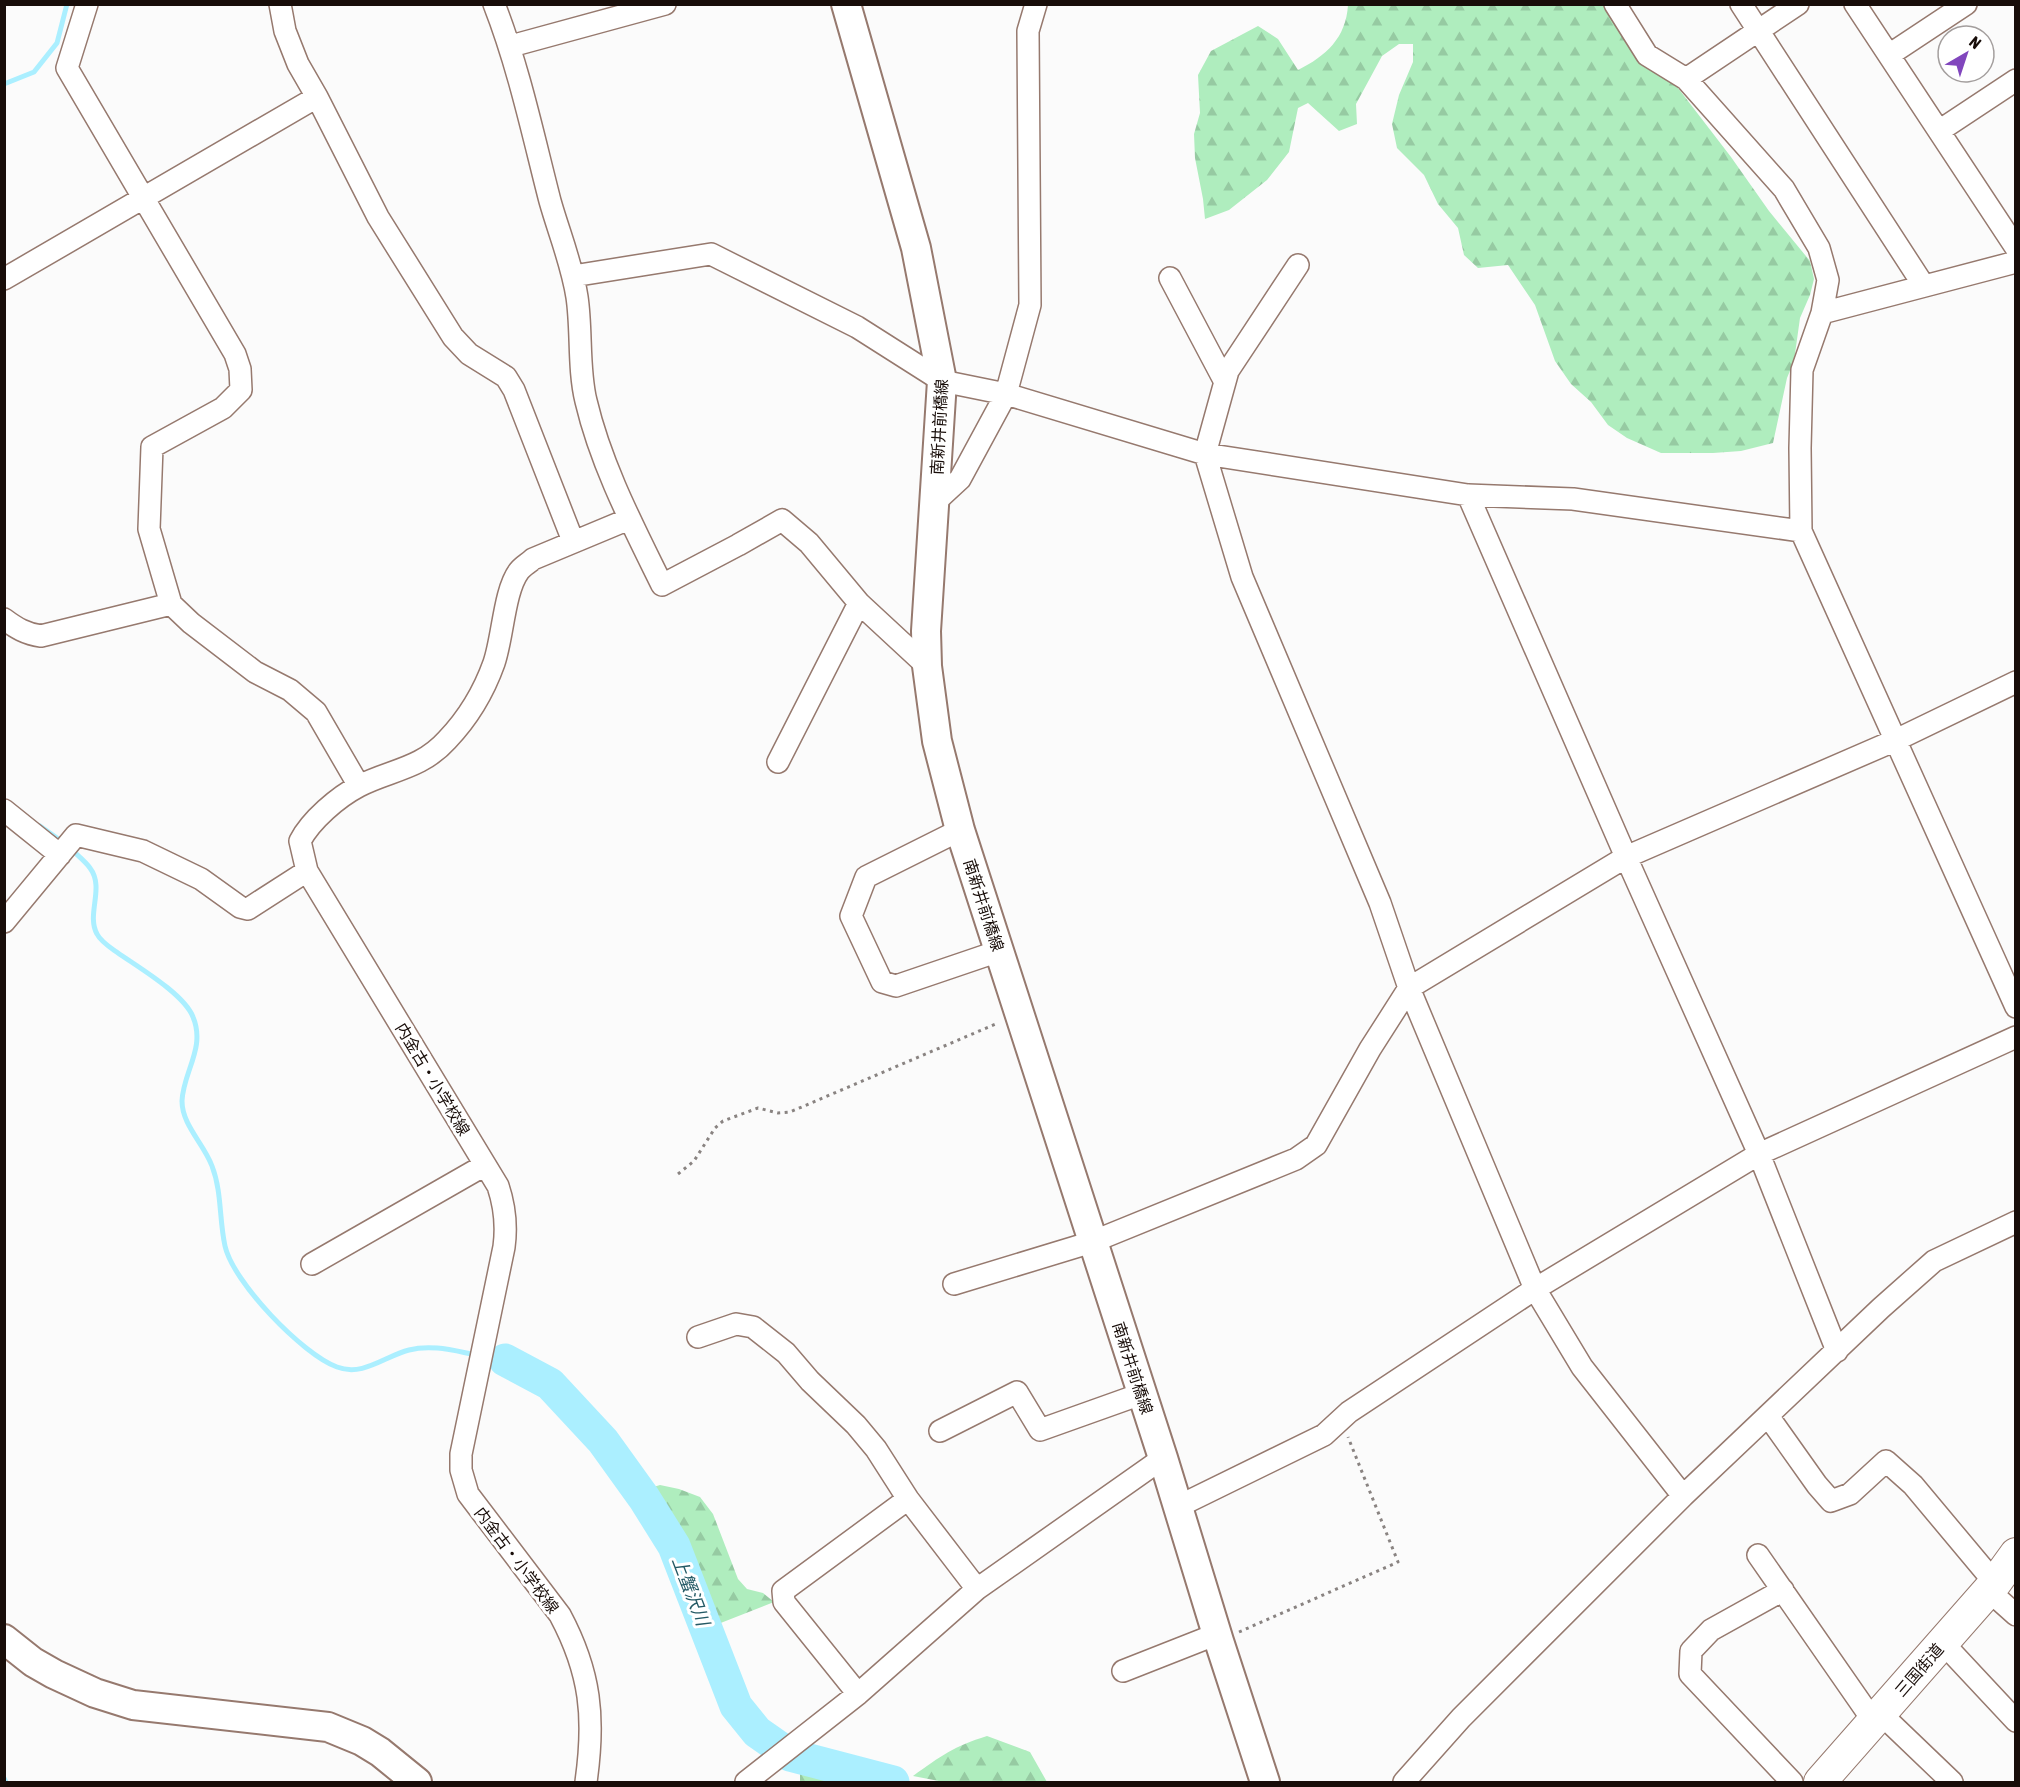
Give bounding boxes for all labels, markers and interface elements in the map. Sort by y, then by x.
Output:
north arrow [1936,24,1996,84]
text: N [1966,32,1985,52]
street label: 南新井前橋線 [927,379,951,475]
street label: 南新井前橋線 [961,857,1007,953]
street label: 内金古・小学校線 [392,1019,474,1139]
street label: 南新井前橋線 [1110,1320,1156,1416]
street label: 内金古・小学校線 [471,1503,563,1617]
water label: 上蟹沢川 [668,1554,714,1630]
street label: 三国街道 [1891,1640,1947,1700]

